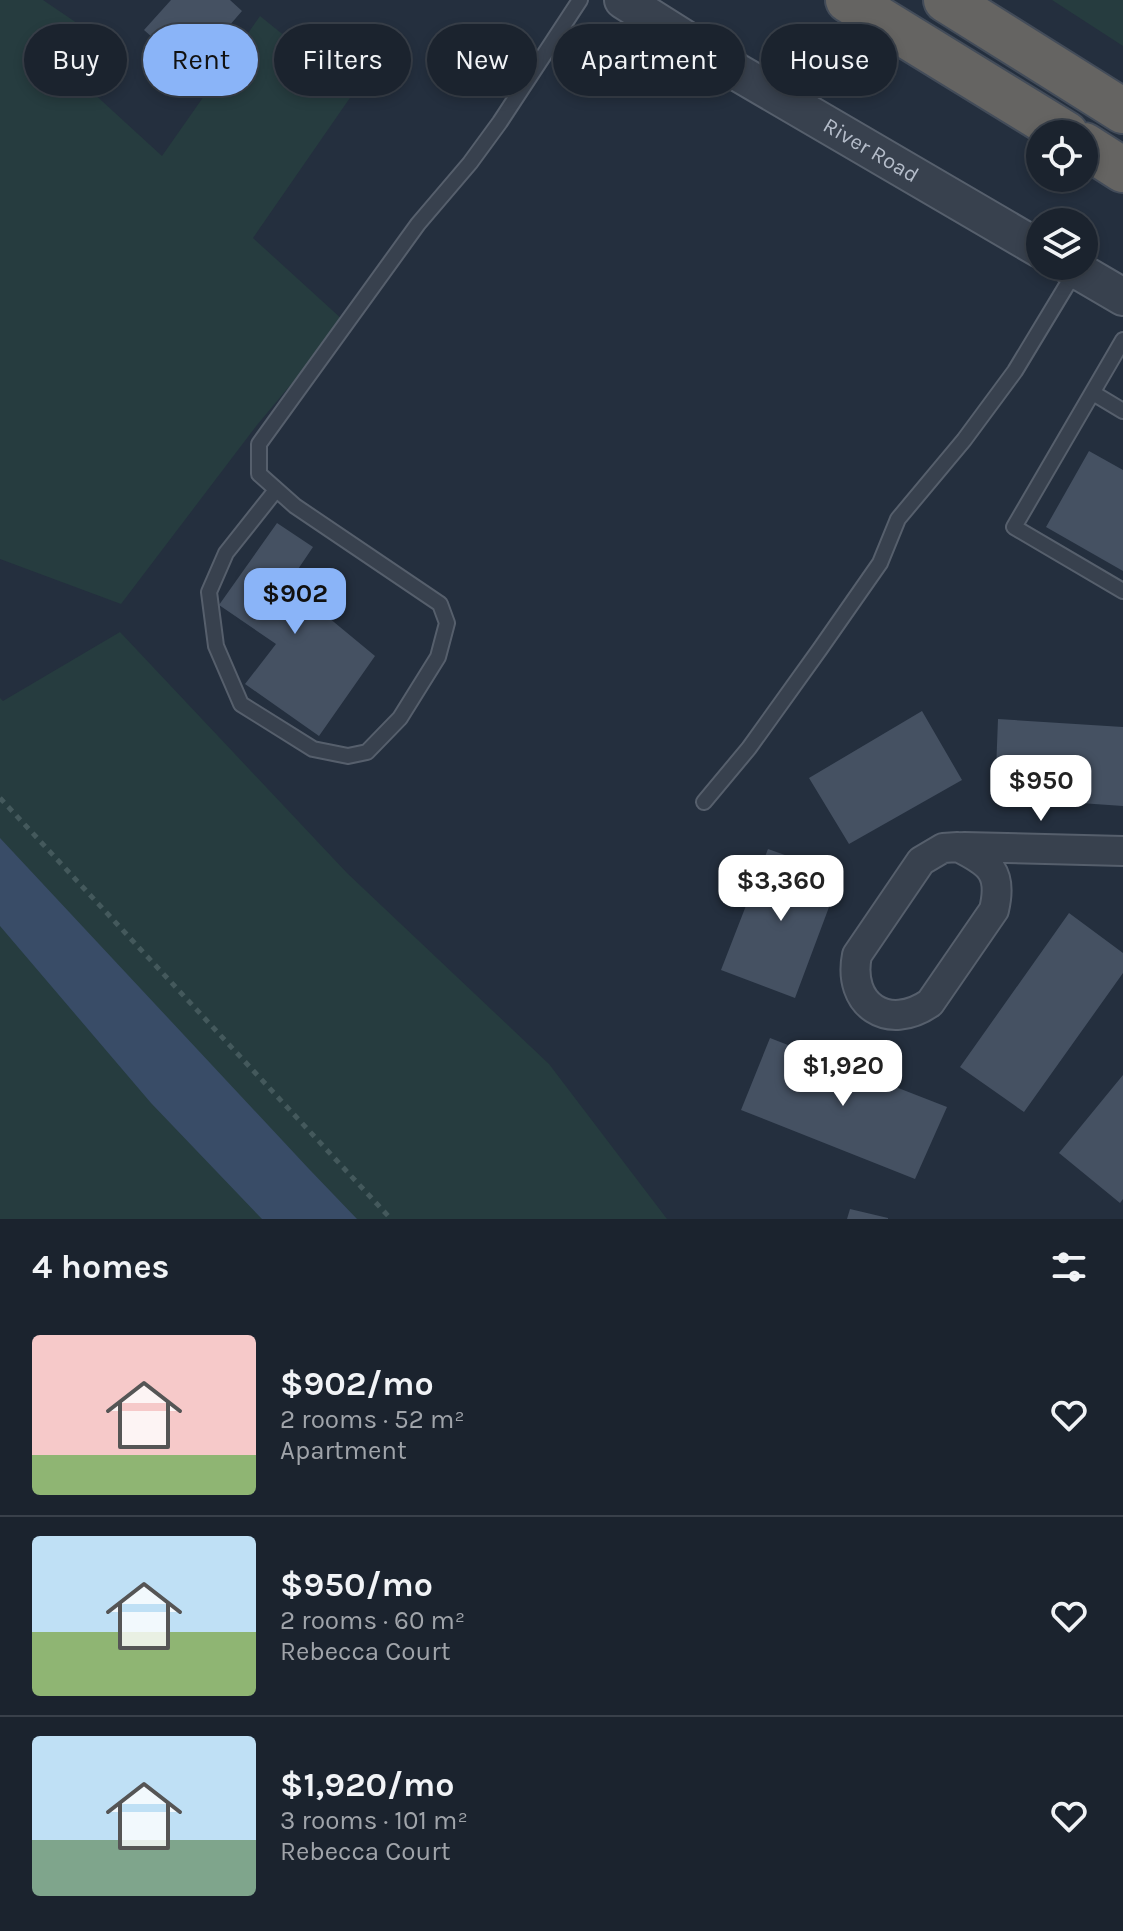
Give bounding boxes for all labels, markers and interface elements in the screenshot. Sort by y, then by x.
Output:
chip: Buy [24,24,127,96]
chip: Rent [143,24,258,96]
chip: Filters [274,24,411,96]
chip: New [427,24,537,96]
chip: Apartment [553,24,745,96]
chip: House [761,24,897,96]
street label: River Road [819,112,923,188]
map controls [1026,120,1098,280]
button: locate [1026,120,1098,192]
button: layers [1026,208,1098,280]
pin: $902 [248,568,342,636]
text: $902 [262,578,328,609]
pin: $950 [994,755,1088,823]
text: $950 [1008,765,1074,796]
pin: $3,360 [716,855,846,923]
text: $3,360 [736,865,826,896]
pin: $1,920 [778,1040,908,1108]
text: $1,920 [802,1050,884,1081]
icon: filters [1047,1245,1091,1289]
text: 4 homes [32,1247,169,1287]
text: $902/mo [280,1364,434,1404]
icon: home [96,1367,192,1463]
icon: heart [1047,1393,1091,1437]
text: 2 rooms · 52 m² [280,1404,465,1435]
text: Apartment [280,1435,407,1466]
text: $950/mo [280,1565,433,1605]
icon: home [96,1568,192,1664]
icon: heart [1047,1594,1091,1638]
text: 2 rooms · 60 m² [280,1605,465,1636]
text: Rebecca Court [280,1636,450,1667]
text: $1,920/mo [280,1765,455,1805]
icon: home [96,1768,192,1864]
icon: heart [1047,1794,1091,1838]
text: 3 rooms · 101 m² [280,1805,468,1836]
text: Rebecca Court [280,1836,450,1867]

